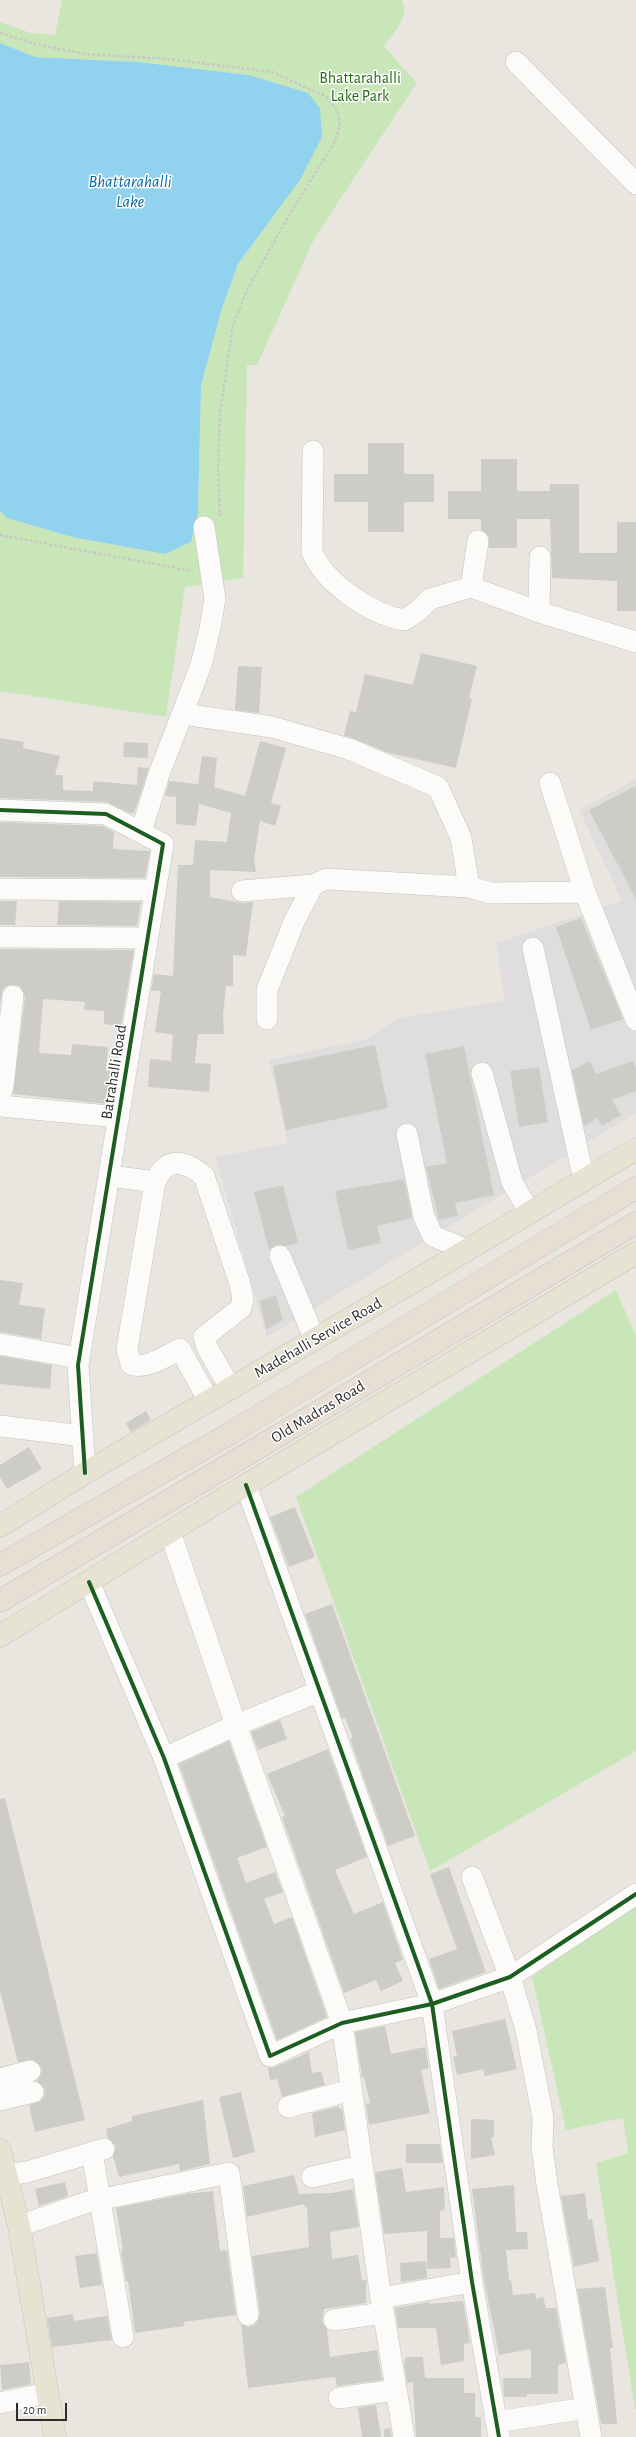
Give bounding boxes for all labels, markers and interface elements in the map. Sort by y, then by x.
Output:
park label: Bhattarahalli Lake Park [319,68,401,106]
water label: Bhattarahalli Lake [88,172,172,212]
street label: Batrahalli Road [97,1023,131,1121]
street label: Madehalli Service Road [251,1294,385,1382]
street label: Old Madras Road [268,1376,368,1448]
scale bar [18,2395,69,2421]
text: 20 m [23,2404,46,2416]

